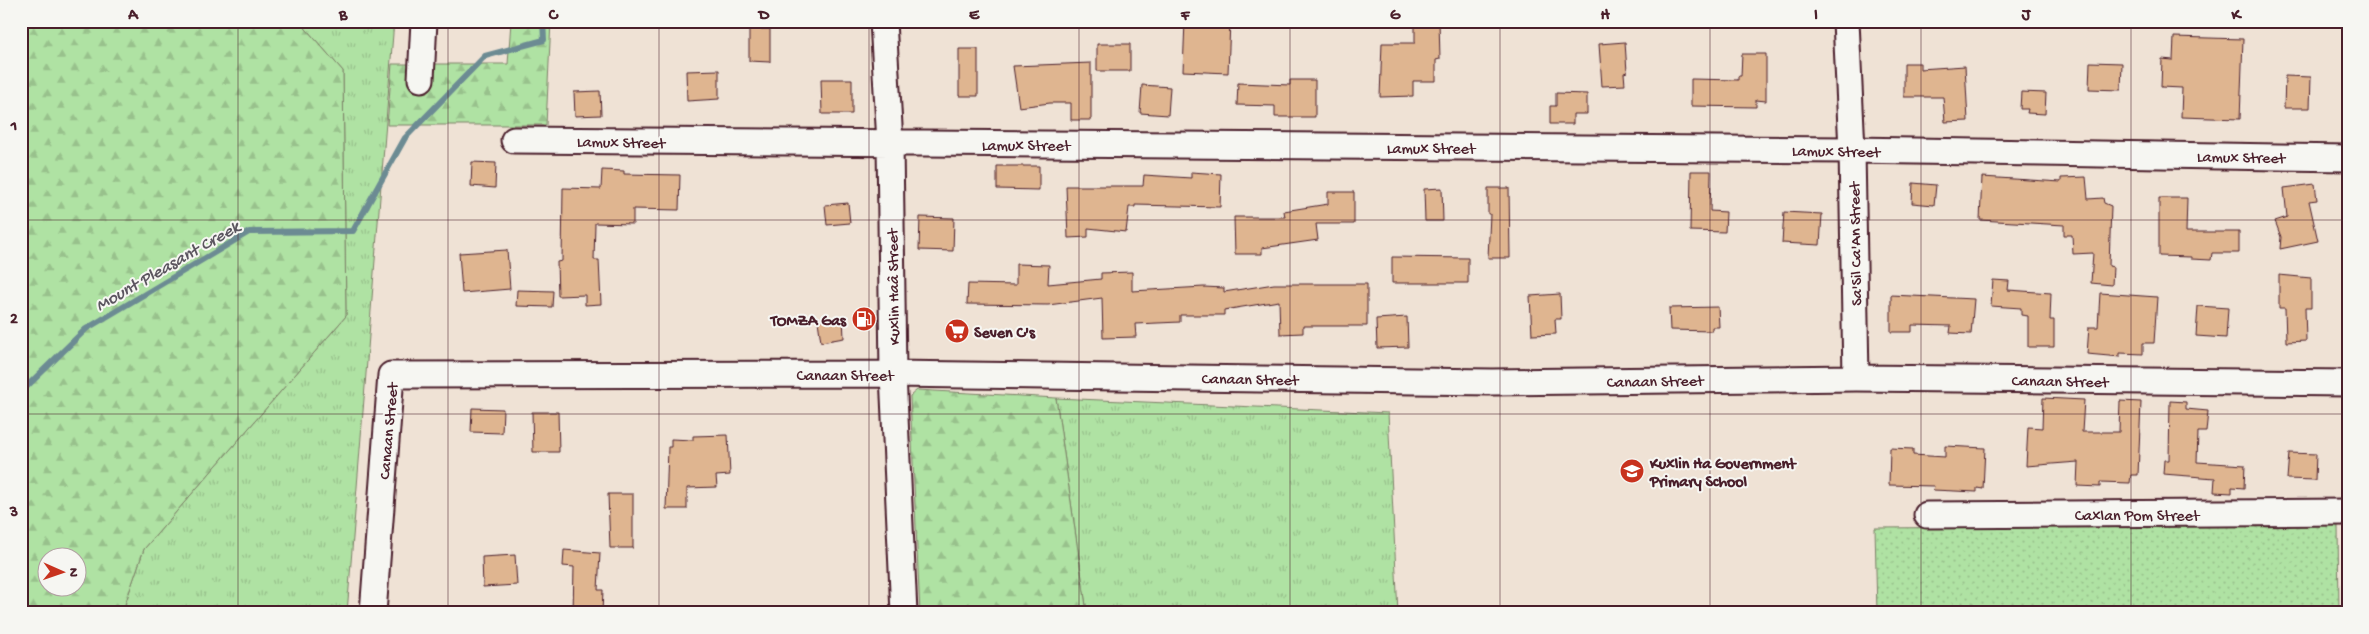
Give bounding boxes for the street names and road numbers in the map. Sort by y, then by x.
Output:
street label: Lamux Street [577,134,667,155]
street label: Lamux Street [982,138,1072,157]
street label: Lamux Street [1387,141,1477,160]
street label: Lamux Street [1792,143,1882,164]
street label: Lamux Street [2197,149,2287,170]
street label: Sa'Sil Ca'An Street [1847,180,1868,306]
street label: Kuxlin Haâ Street [885,227,906,345]
street label: Canaan Street [797,368,895,387]
street label: Canaan Street [1201,371,1300,392]
street label: Canaan Street [1606,373,1705,394]
street label: Canaan Street [2011,373,2110,394]
street label: Canaan Street [377,381,404,480]
street label: Caxlan Pom Street [2075,508,2201,527]

